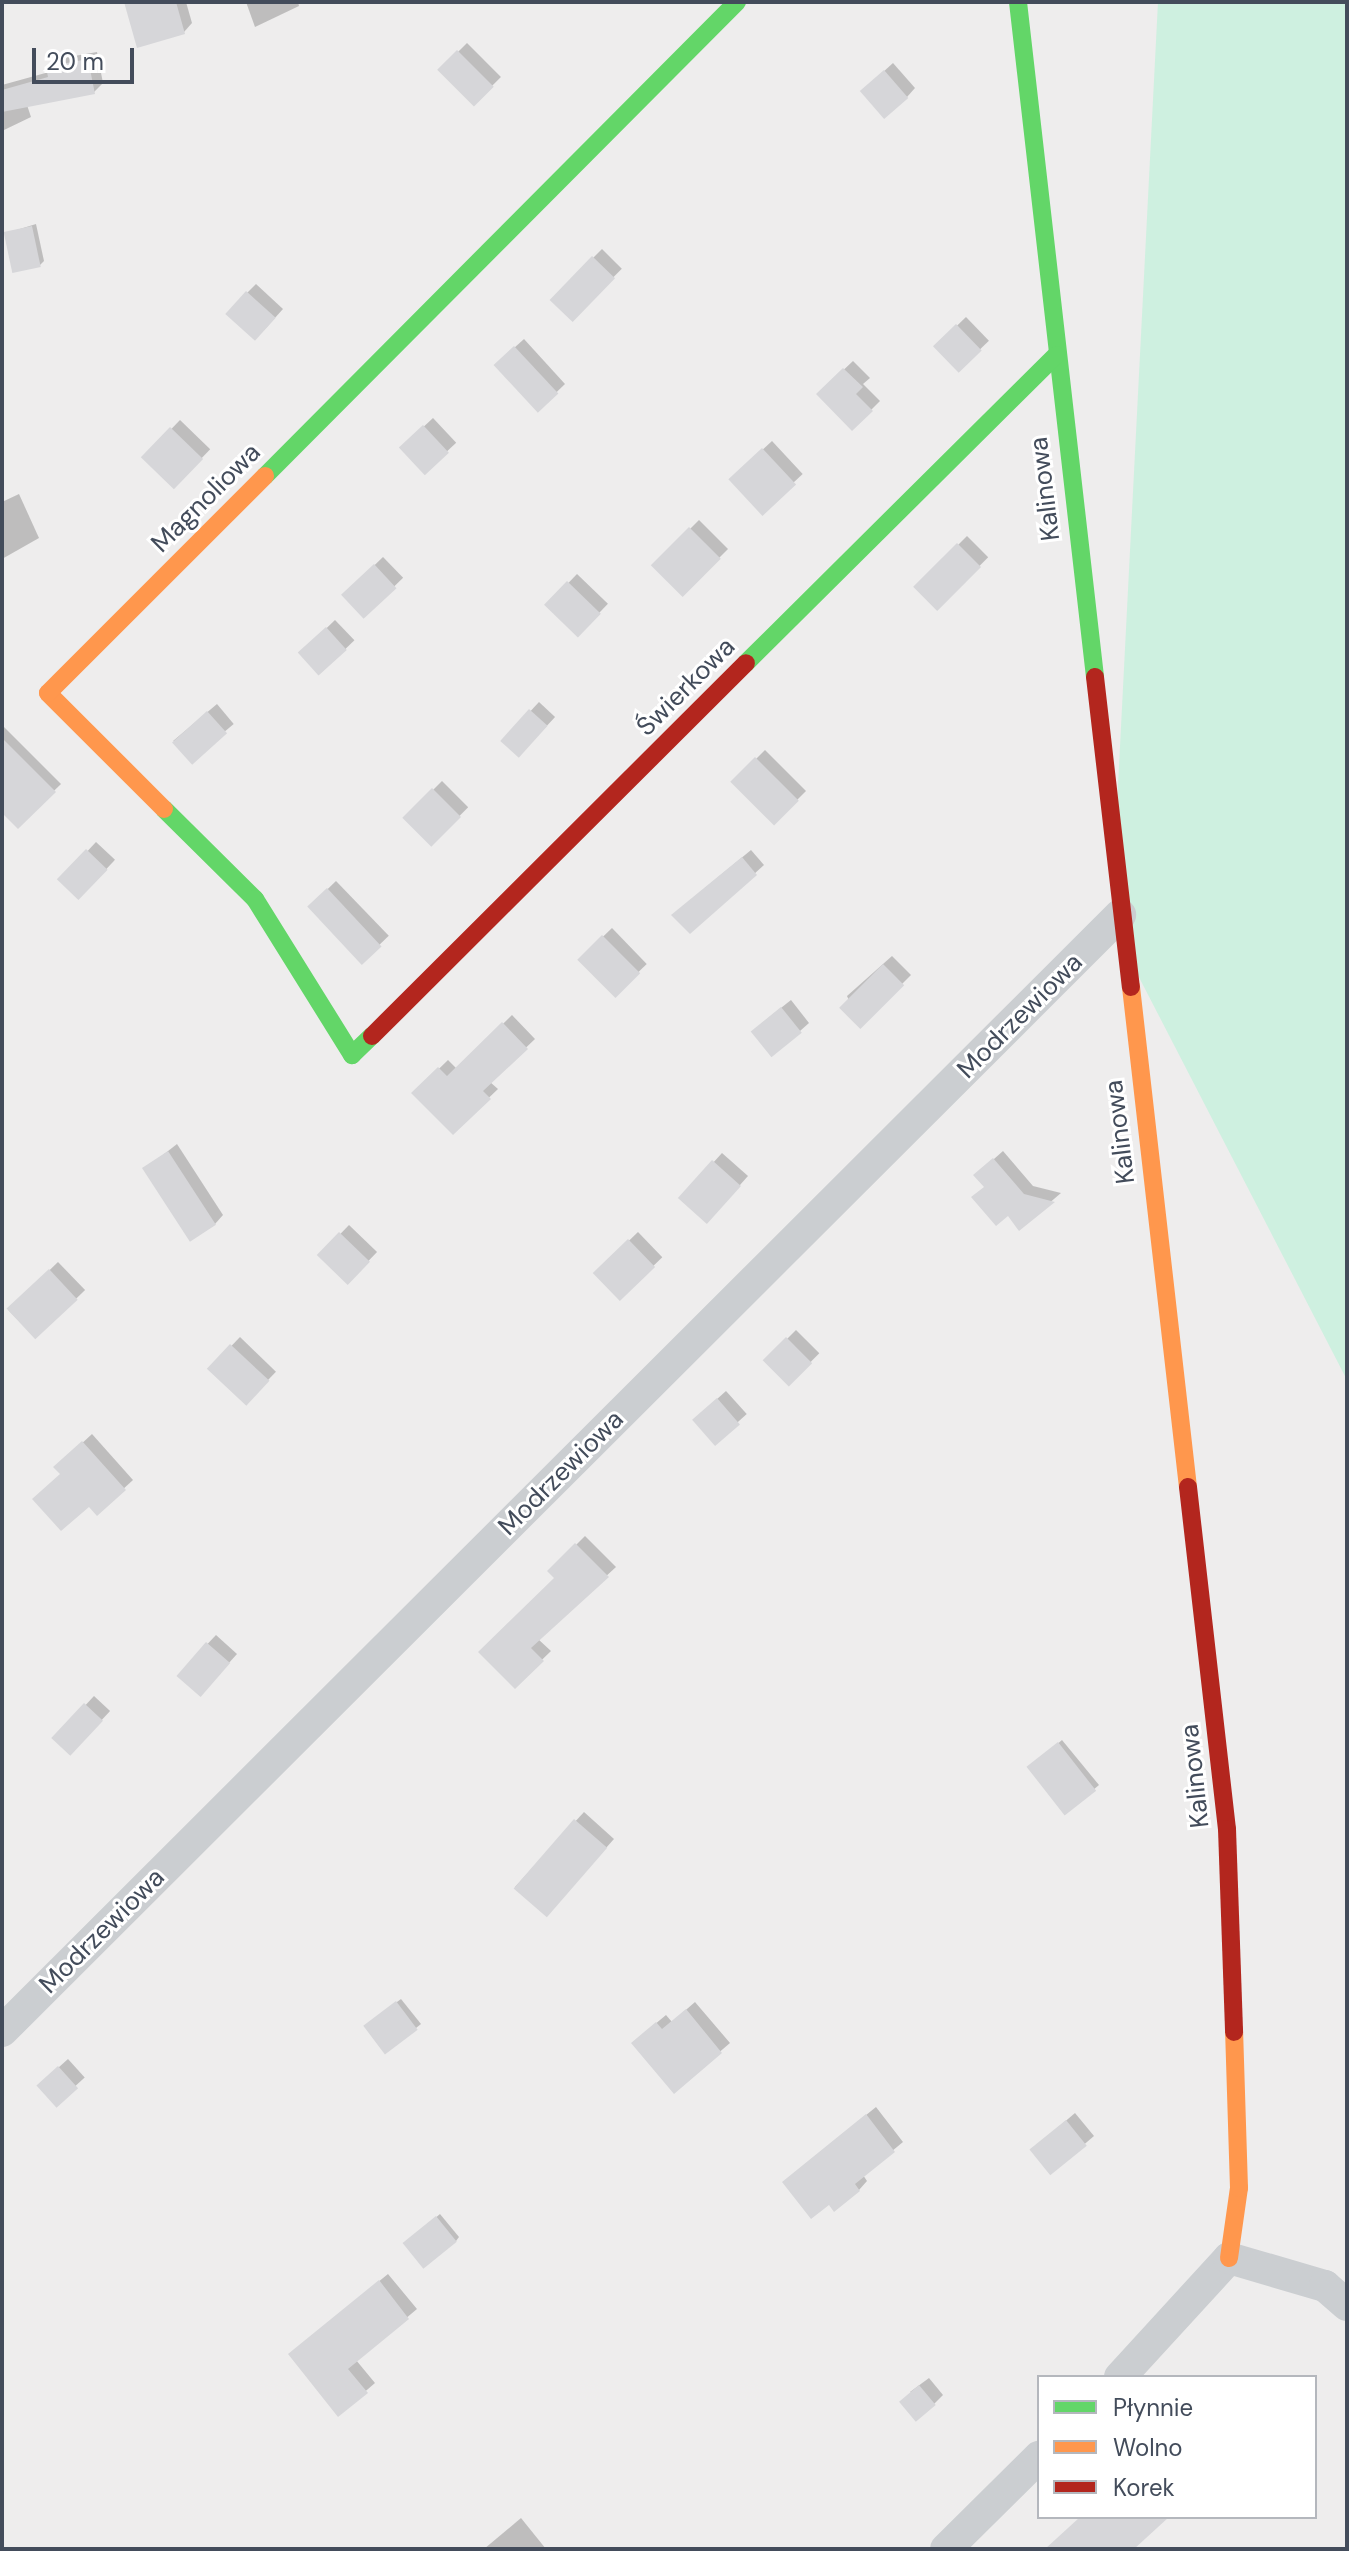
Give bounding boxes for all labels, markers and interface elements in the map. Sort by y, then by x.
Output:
scale bar [36,32,138,82]
text: 20 m [46,46,104,77]
street label: Kalinowa [1023,435,1067,543]
street label: Magnoliowa [145,437,267,559]
street label: Świerkowa [630,631,742,743]
street label: Modrzewiowa [951,947,1089,1085]
street label: Kalinowa [1098,1078,1142,1186]
street label: Modrzewiowa [492,1404,630,1542]
street label: Kalinowa [1174,1723,1216,1829]
street label: Modrzewiowa [33,1862,171,2000]
legend [1037,2375,1317,2519]
text: Płynnie [1113,2392,1193,2423]
text: Wolno [1113,2432,1183,2463]
text: Korek [1113,2472,1175,2503]

